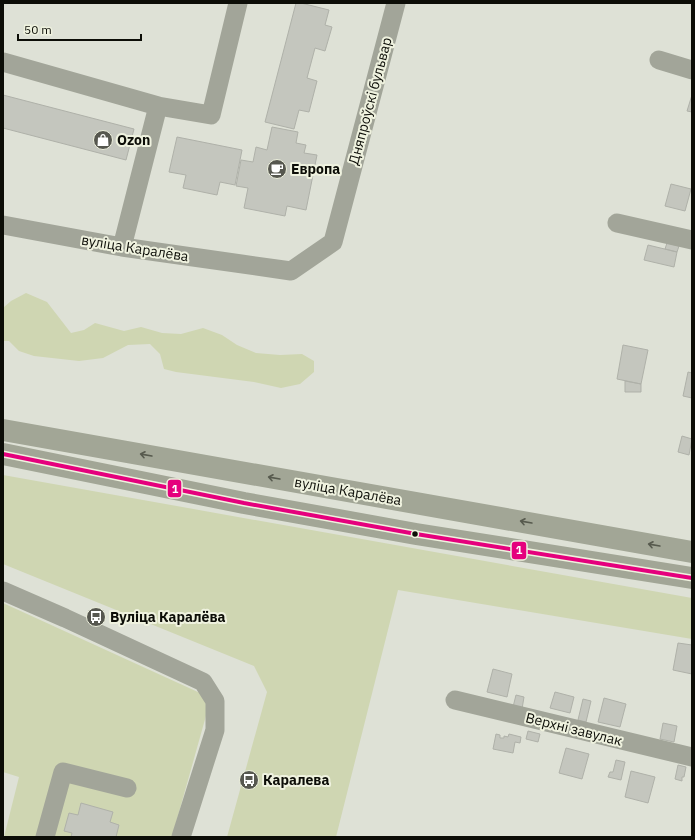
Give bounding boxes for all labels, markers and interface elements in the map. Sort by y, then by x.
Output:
scale bar [18,16,141,42]
text: 50 m [24,22,52,37]
street label: Дняпроўскі бульвар [344,35,396,167]
shop icon: Ozon [92,129,114,151]
place label: Ozon [117,131,150,149]
cafe icon: Европа [266,158,288,180]
place label: Европа [291,160,340,178]
street label: вуліца Каралёва [80,231,190,265]
one-way arrow [139,451,152,459]
street label: вуліца Каралёва [293,473,403,509]
one-way arrow [267,474,280,482]
line badge: 1 [167,479,182,498]
text: 1 [172,482,179,496]
one-way arrow [520,518,533,526]
unlabelled marker [410,529,420,539]
line badge: 1 [511,541,527,560]
one-way arrow [648,541,661,549]
text: 1 [516,543,523,557]
bus stop icon: Вуліца Каралёва [85,606,107,628]
place label: Вуліца Каралёва [110,608,225,626]
street label: Верхні завулак [524,708,624,750]
bus stop icon: Каралева [238,769,260,791]
place label: Каралева [263,771,329,789]

